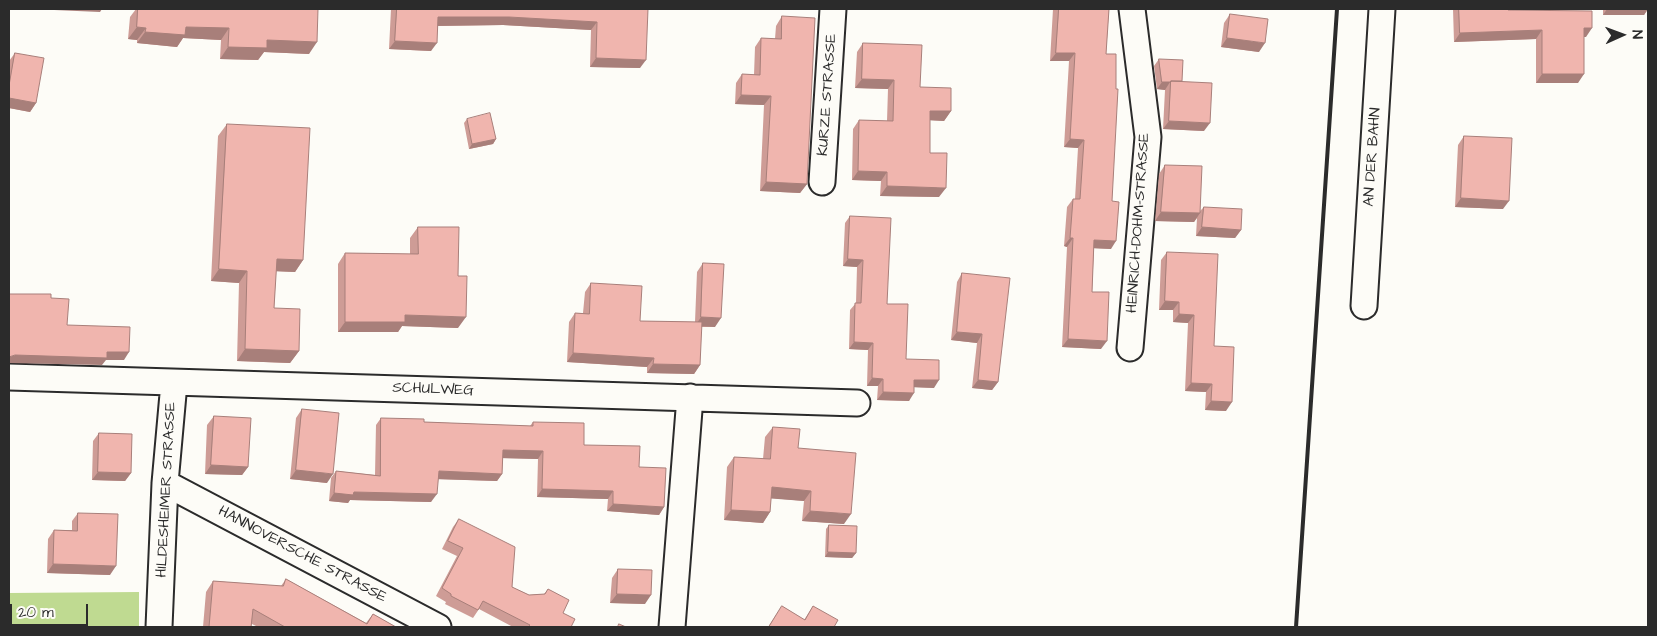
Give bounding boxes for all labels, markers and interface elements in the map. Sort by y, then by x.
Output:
north arrow [1597,10,1647,60]
text: N [1627,30,1647,39]
street label: KURZE STRASSE [815,33,841,157]
street label: AN DER BAHN [1361,107,1385,207]
street label: HEINRICH-DOHM-STRASSE [1124,132,1154,314]
street label: SCHULWEG [392,380,474,400]
street label: HILDESHEIMER STRASSE [153,402,181,578]
street label: HANNOVERSCHE STRASSE [215,503,389,607]
scale bar [12,594,90,626]
text: 20 m [18,602,54,623]

